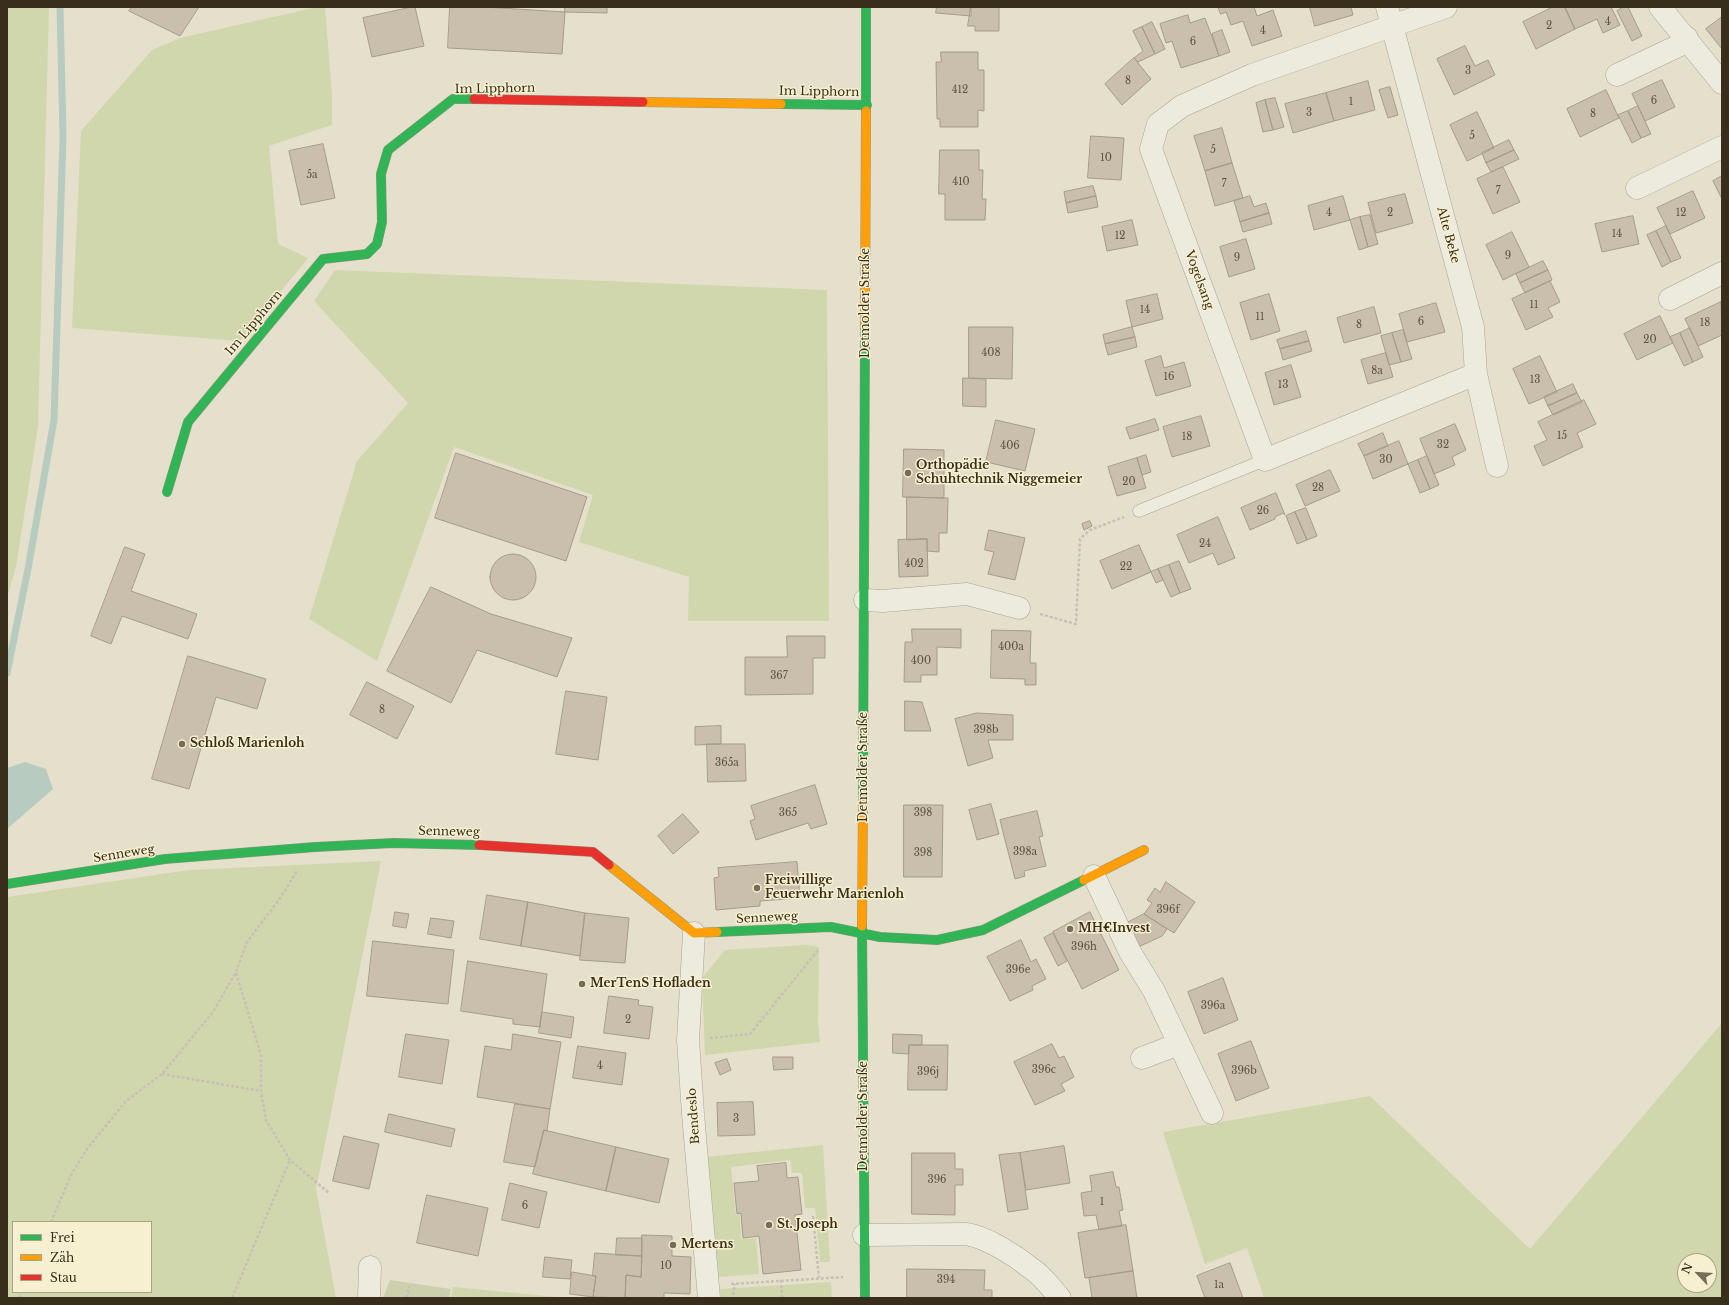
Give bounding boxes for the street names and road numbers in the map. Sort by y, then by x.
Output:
street label: Im Lipphorn [455,81,535,97]
street label: Im Lipphorn [779,84,859,100]
street label: Alte Beke [1434,205,1462,265]
street label: Detmolder Straße [859,248,873,358]
street label: Vogelsang [1182,249,1216,311]
street label: Im Lipphorn [223,288,285,358]
street label: Detmolder Straße [857,712,871,822]
street label: Senneweg [418,824,480,840]
street label: Senneweg [92,842,156,866]
street label: Senneweg [736,909,798,927]
street label: Detmolder Straße [857,1061,871,1171]
street label: Bendeslo [685,1087,703,1145]

